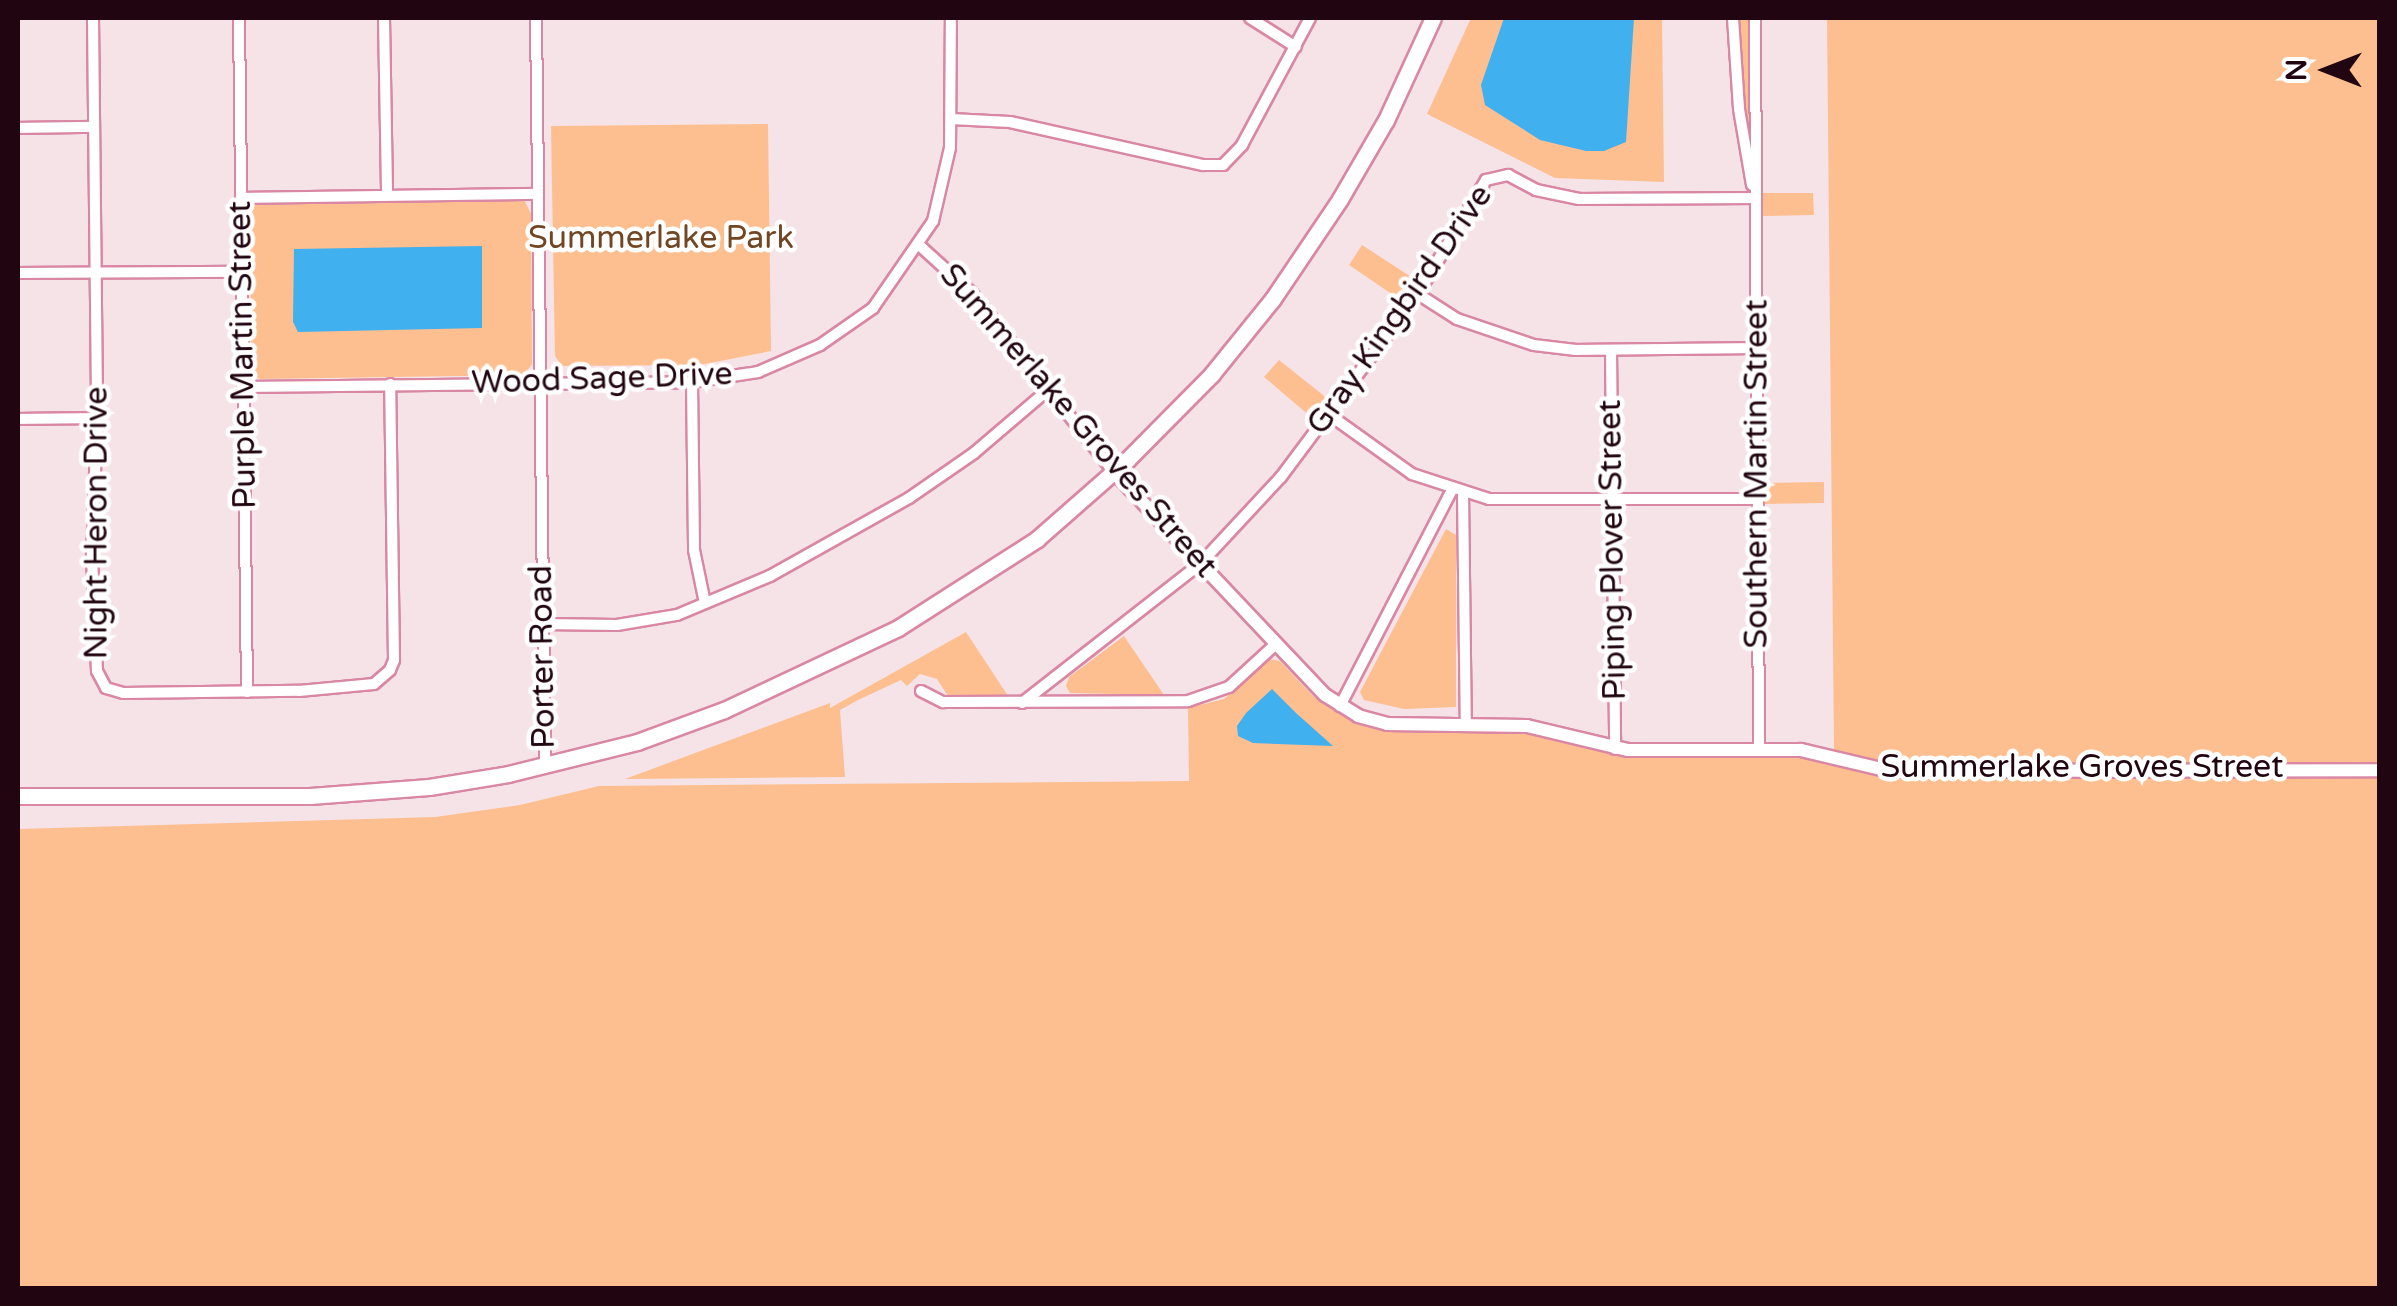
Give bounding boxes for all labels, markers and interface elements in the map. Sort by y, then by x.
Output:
north arrow [2277,20,2377,120]
text: N [2280,59,2314,81]
street label: Gray Kingbird Drive [1299,178,1501,442]
street label: Purple Martin Street [221,201,265,509]
park label: Summerlake Park [528,219,794,257]
street label: Summerlake Groves Street [931,256,1225,586]
street label: Southern Martin Street [1738,299,1776,649]
street label: Wood Sage Drive [471,355,733,403]
street label: Night Heron Drive [78,387,116,659]
street label: Piping Plover Street [1591,399,1635,701]
street label: Porter Road [522,565,564,749]
street label: Summerlake Groves Street [1881,748,2283,786]

